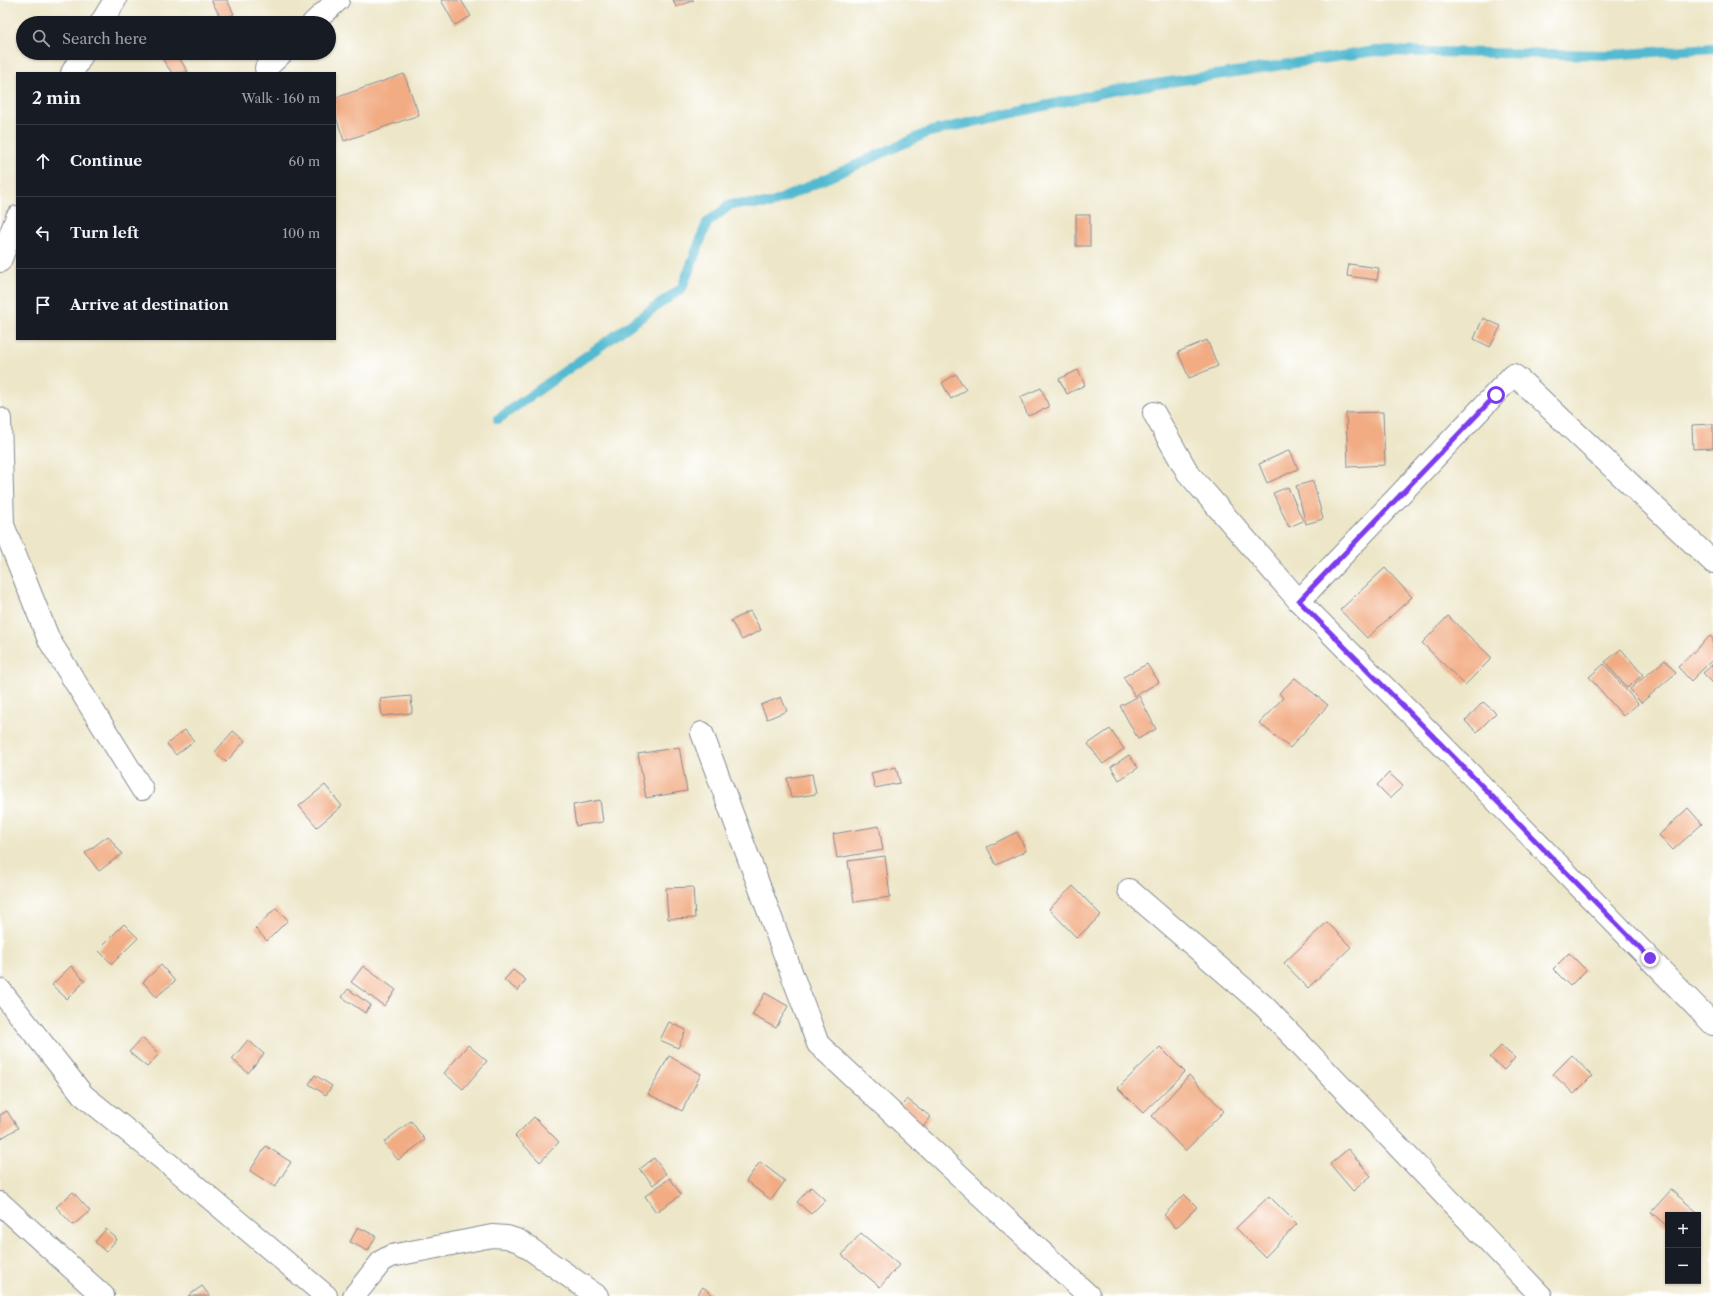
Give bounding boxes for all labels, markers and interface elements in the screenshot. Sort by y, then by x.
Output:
search box [16,16,336,60]
icon: search [30,27,52,49]
text: Search here [62,29,147,48]
text: 2 min [32,88,81,108]
text: Walk · 160 m [241,90,320,106]
icon: ahead [32,150,54,172]
text: Continue [70,151,142,170]
text: 60 m [289,153,320,169]
icon: left [32,222,54,244]
text: Turn left [70,223,139,242]
text: 100 m [282,225,320,241]
icon: arrive [32,294,54,316]
text: Arrive at destination [70,295,229,314]
route start [1487,386,1505,404]
route end [1641,949,1659,967]
map controls [1665,1212,1701,1284]
button: + [1665,1212,1701,1248]
button: − [1665,1248,1701,1284]

